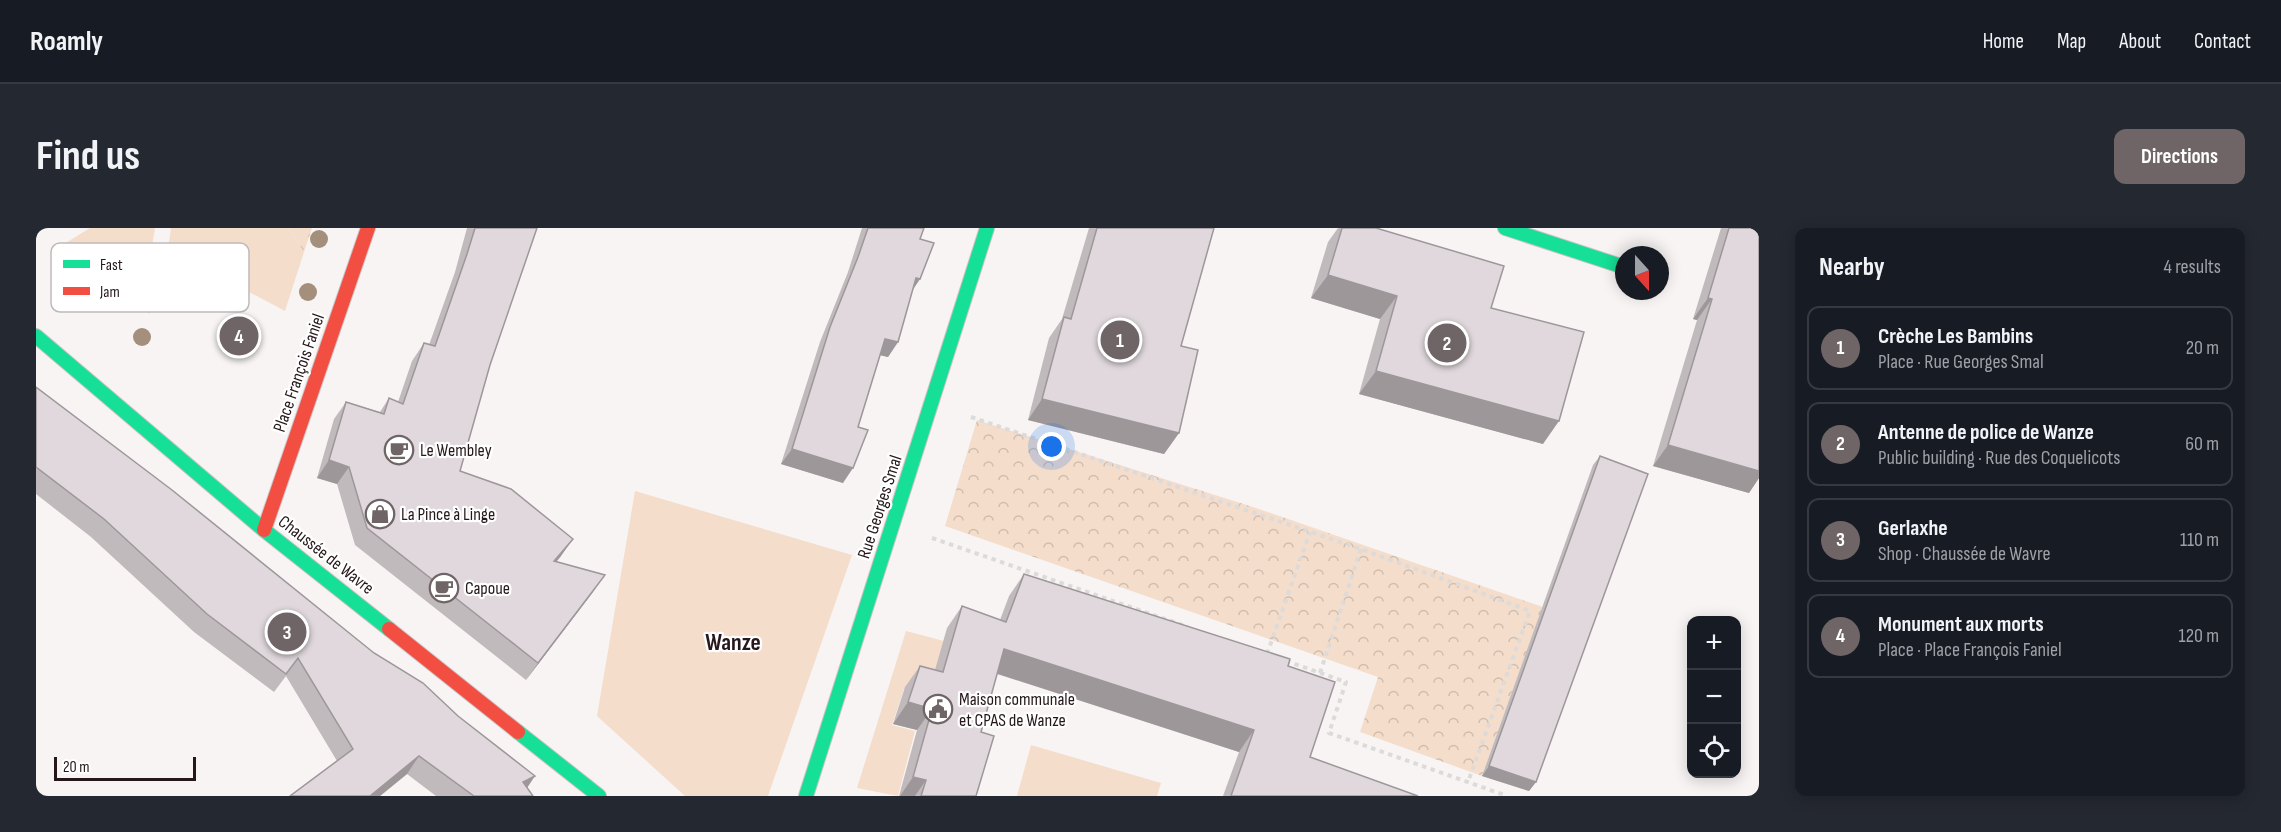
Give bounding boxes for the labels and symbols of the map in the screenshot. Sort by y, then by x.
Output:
legend [51,243,249,312]
north arrow [1615,246,1669,300]
text: Fast [100,256,123,275]
text: Jam [99,283,120,302]
street label: Place François Faniel [269,311,329,435]
pin: 4 [220,314,258,358]
pin: 1 [1100,318,1140,362]
pin: 2 [1428,320,1466,366]
your location [1037,432,1066,461]
cafe icon: Le Wembley [383,434,415,466]
place label: Le Wembley [420,440,492,461]
street label: Rue Georges Smal [853,453,907,561]
shop icon: La Pince à Linge [364,498,396,530]
place label: La Pince à Linge [401,504,495,525]
street label: Chaussée de Wavre [274,511,378,599]
cafe icon: Capoue [428,572,460,604]
place label: Capoue [465,578,510,599]
pin: 3 [268,610,306,654]
district label: Wanze [705,628,761,657]
place label: Maison communale et CPAS de Wanze [959,689,1075,731]
public building icon: Maison communale et CPAS de Wanze [922,693,954,725]
scale bar [54,754,196,782]

